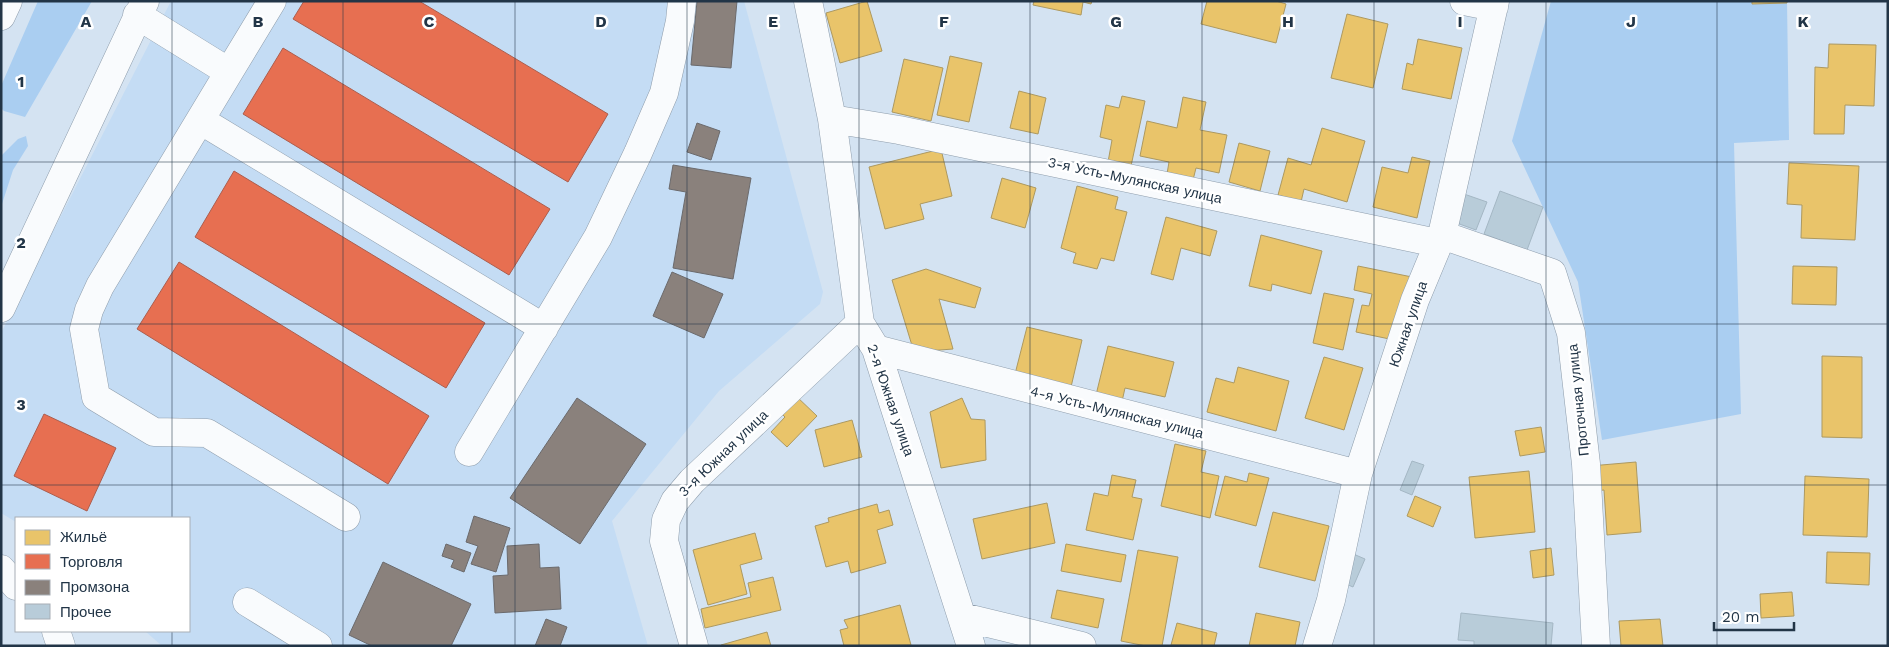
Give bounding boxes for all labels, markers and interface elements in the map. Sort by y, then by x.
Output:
text: A [81,12,92,31]
text: B [253,12,264,31]
text: C [424,12,435,31]
text: D [595,12,607,31]
text: E [768,12,778,31]
text: F [939,12,949,31]
text: G [1110,12,1122,31]
text: H [1282,12,1294,31]
text: I [1457,12,1463,31]
text: J [1626,12,1636,31]
text: K [1797,12,1809,31]
text: 1 [18,72,24,91]
street label: 3-я Усть-Мулянская улица [1047,154,1224,206]
text: 2 [16,233,26,252]
street label: Южная улица [1386,279,1430,369]
street label: 2-я Южная улица [864,342,918,458]
street label: Проточная улица [1564,343,1592,457]
street label: 4-я Усть-Мулянская улица [1029,383,1205,441]
text: 3 [16,395,26,414]
street label: 3-я Южная улица [675,406,771,500]
legend [15,517,190,632]
text: Жильё [60,528,107,546]
text: Торговля [60,553,123,571]
text: Промзона [60,578,130,596]
scale bar [1714,600,1794,632]
text: Прочее [60,603,112,621]
text: 20 m [1722,608,1760,626]

